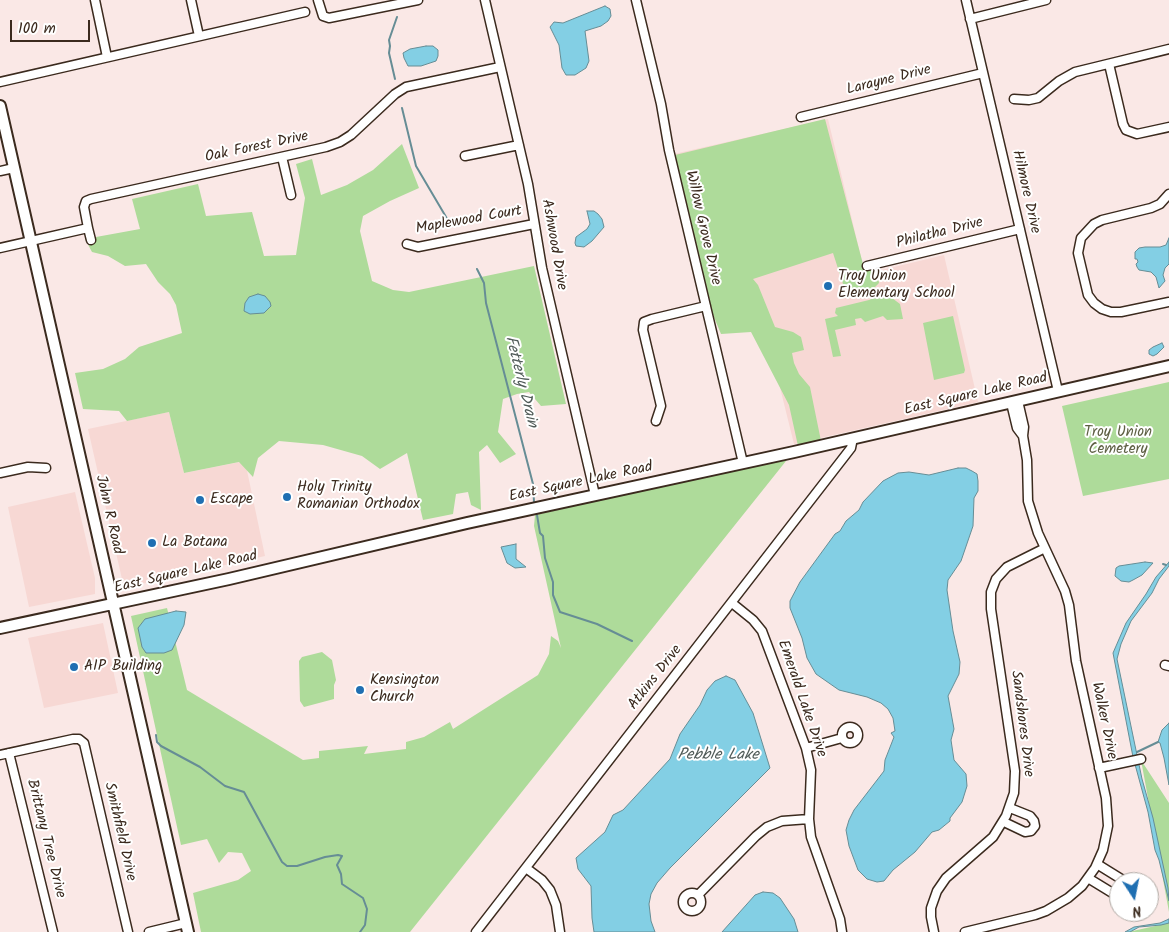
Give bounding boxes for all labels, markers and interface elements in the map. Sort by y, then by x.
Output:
scale bar [12,10,92,42]
text: 100 m [18,17,56,41]
street label: Larayne Drive [845,62,933,100]
street label: Oak Forest Drive [204,128,310,168]
street label: Hilmore Drive [1007,149,1043,235]
street label: Willow Grove Drive [680,169,724,287]
street label: Ashwood Drive [536,198,570,292]
street label: Maplewood Court [415,203,523,239]
street label: Philatha Drive [895,215,985,253]
place label: Troy Union Elementary School [838,268,955,303]
marker: Troy Union Elementary School [822,280,834,292]
water label: Fetterly Drain [499,334,541,430]
street label: East Square Lake Road [903,370,1049,420]
park label: Troy Union Cemetery [1084,424,1152,459]
street label: East Square Lake Road [508,459,654,507]
street label: John R Road [90,474,126,556]
place label: Holy Trinity Romanian Orthodox [297,479,420,514]
place label: Escape [210,491,253,509]
marker: Holy Trinity Romanian Orthodox [281,491,293,503]
marker: Escape [194,494,206,506]
place label: La Botana [162,534,227,552]
marker: La Botana [146,537,158,549]
street label: East Square Lake Road [113,548,259,598]
street label: Emerald Lake Drive [772,638,830,760]
street label: Atkins Drive [625,642,687,714]
place label: AIP Building [84,658,162,676]
marker: AIP Building [68,661,80,673]
street label: Sandshores Drive [1006,670,1036,778]
place label: Kensington Church [370,672,439,707]
street label: Walker Drive [1086,681,1120,761]
marker: Kensington Church [354,684,366,696]
water label: Pebble Lake [677,746,759,766]
street label: Brittany Tree Drive [22,778,68,900]
street label: Smithfield Drive [99,781,139,883]
north arrow [1109,872,1159,922]
text: N [1130,899,1143,922]

